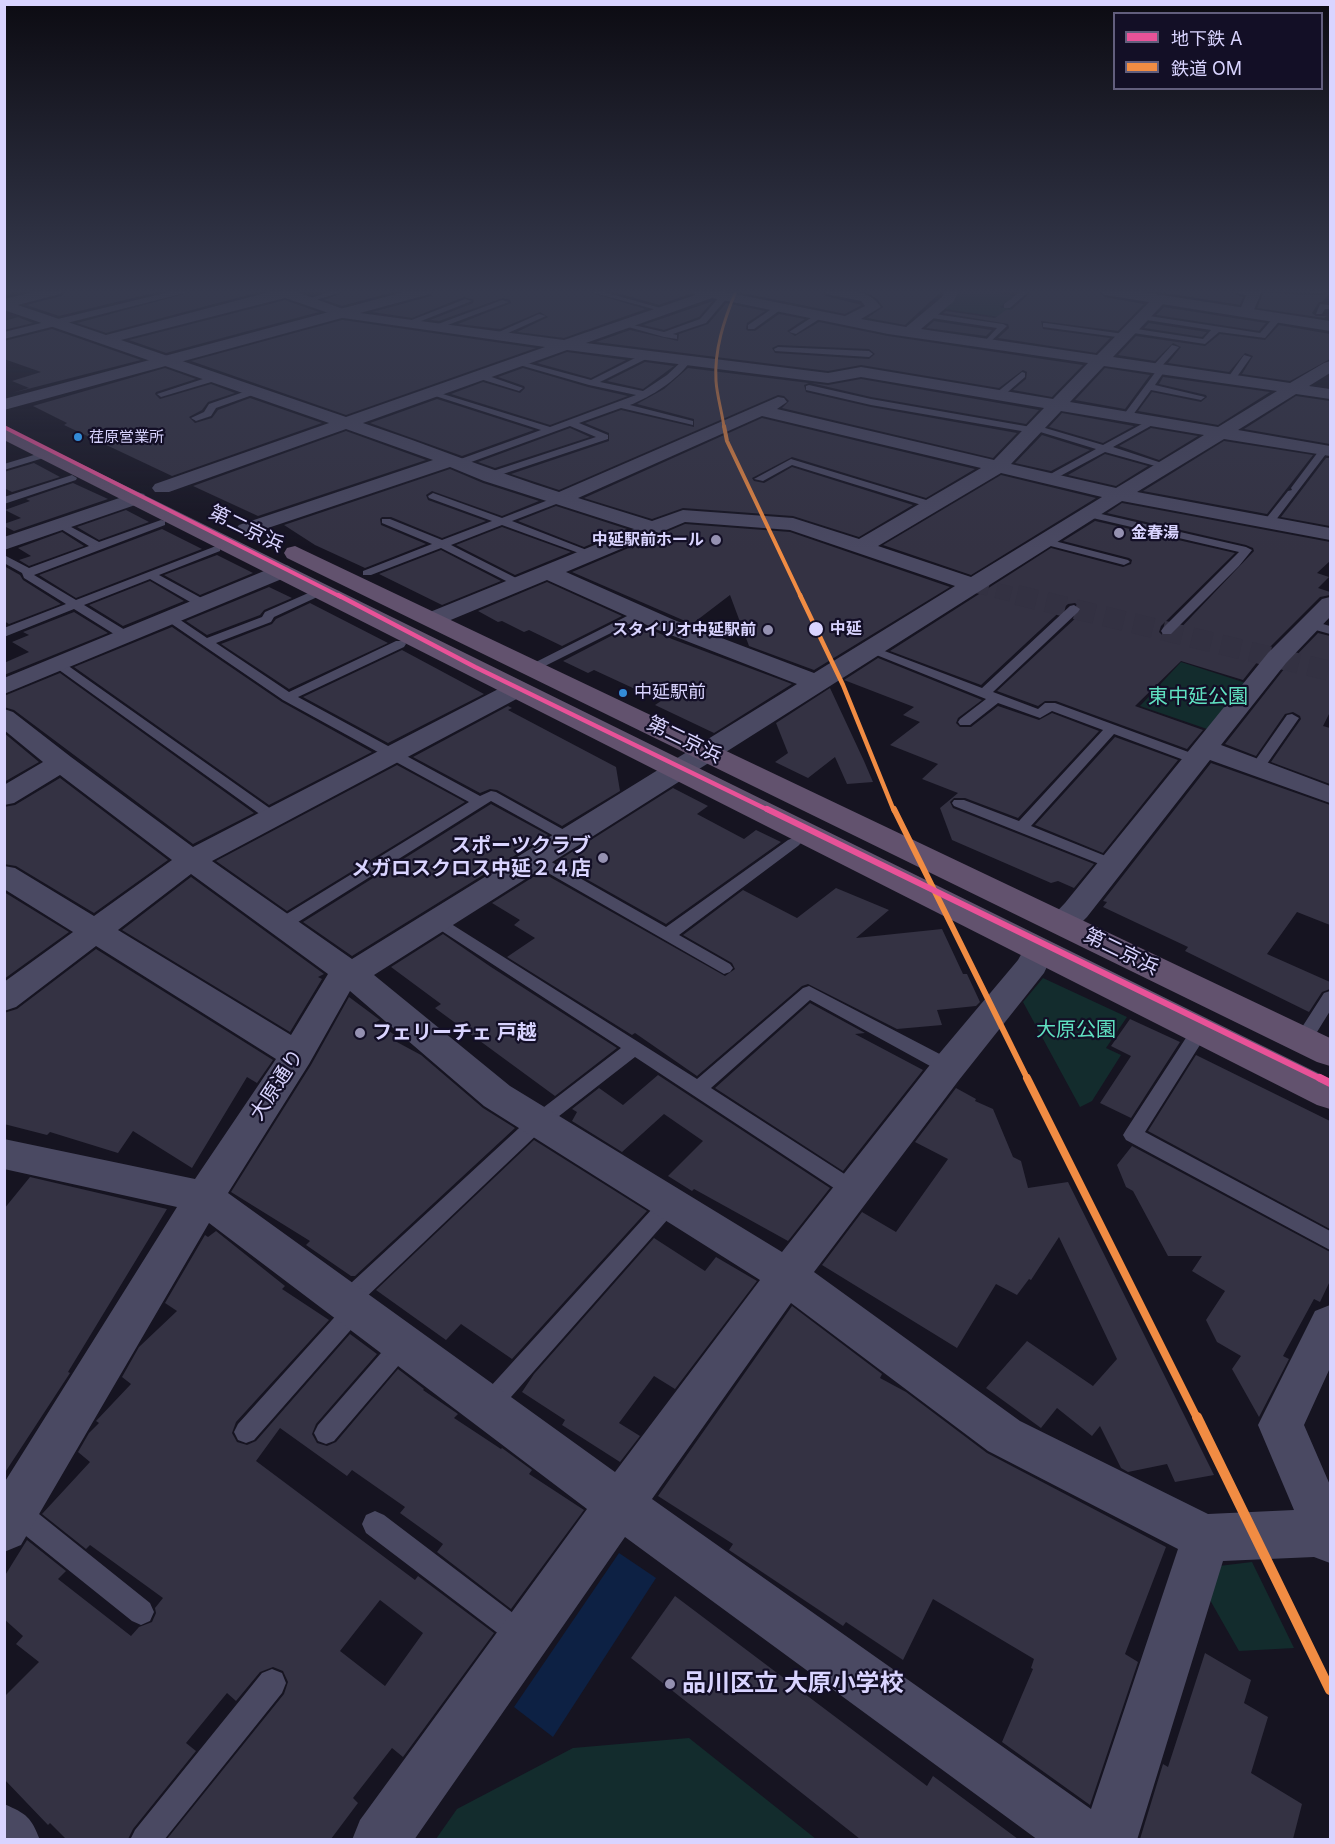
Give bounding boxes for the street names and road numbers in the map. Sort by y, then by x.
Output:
street label: 第二京浜 [205,501,287,557]
street label: 第二京浜 [643,712,725,768]
street label: 第二京浜 [1080,924,1162,980]
street label: 大原通り [245,1045,309,1125]

